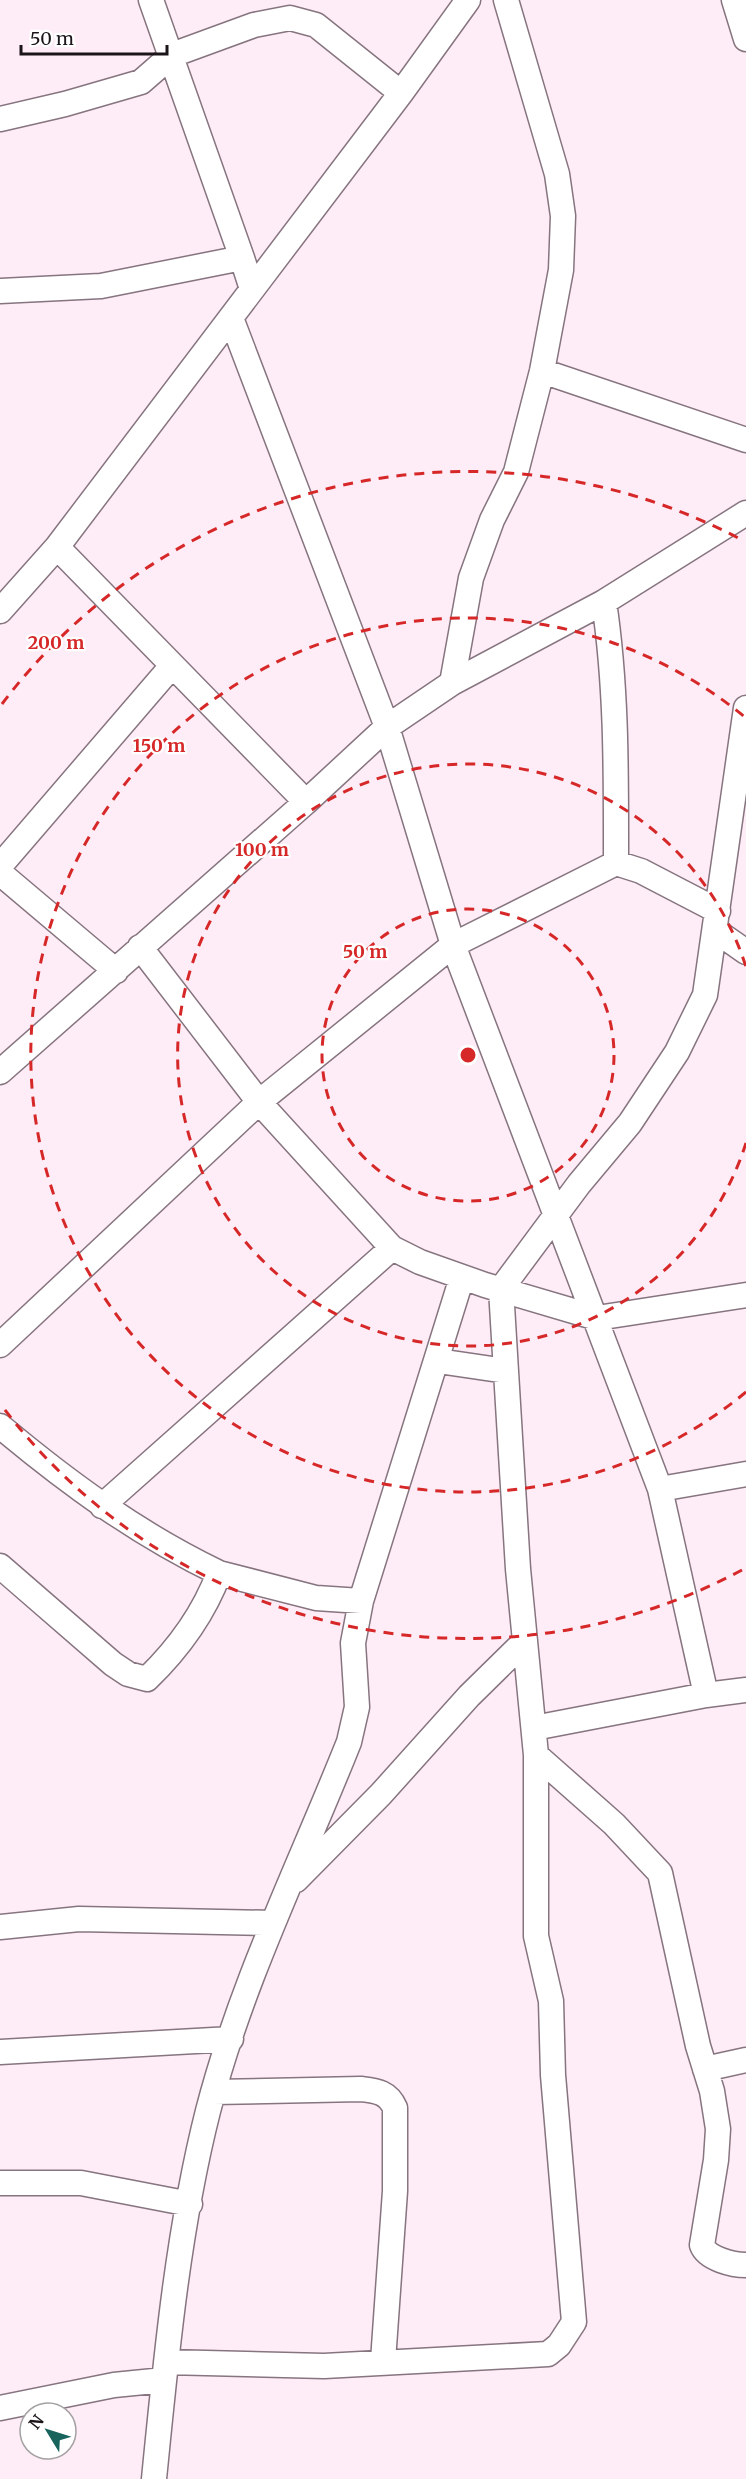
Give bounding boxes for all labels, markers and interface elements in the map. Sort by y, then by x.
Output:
scale bar [21,18,166,56]
text: 50 m [30,27,74,50]
text: 200 m [28,631,84,654]
text: 150 m [133,734,185,757]
text: 100 m [235,838,289,861]
text: 50 m [343,940,387,963]
centre of rings [458,1045,478,1065]
north arrow [18,2401,78,2461]
text: N [24,2410,48,2433]

